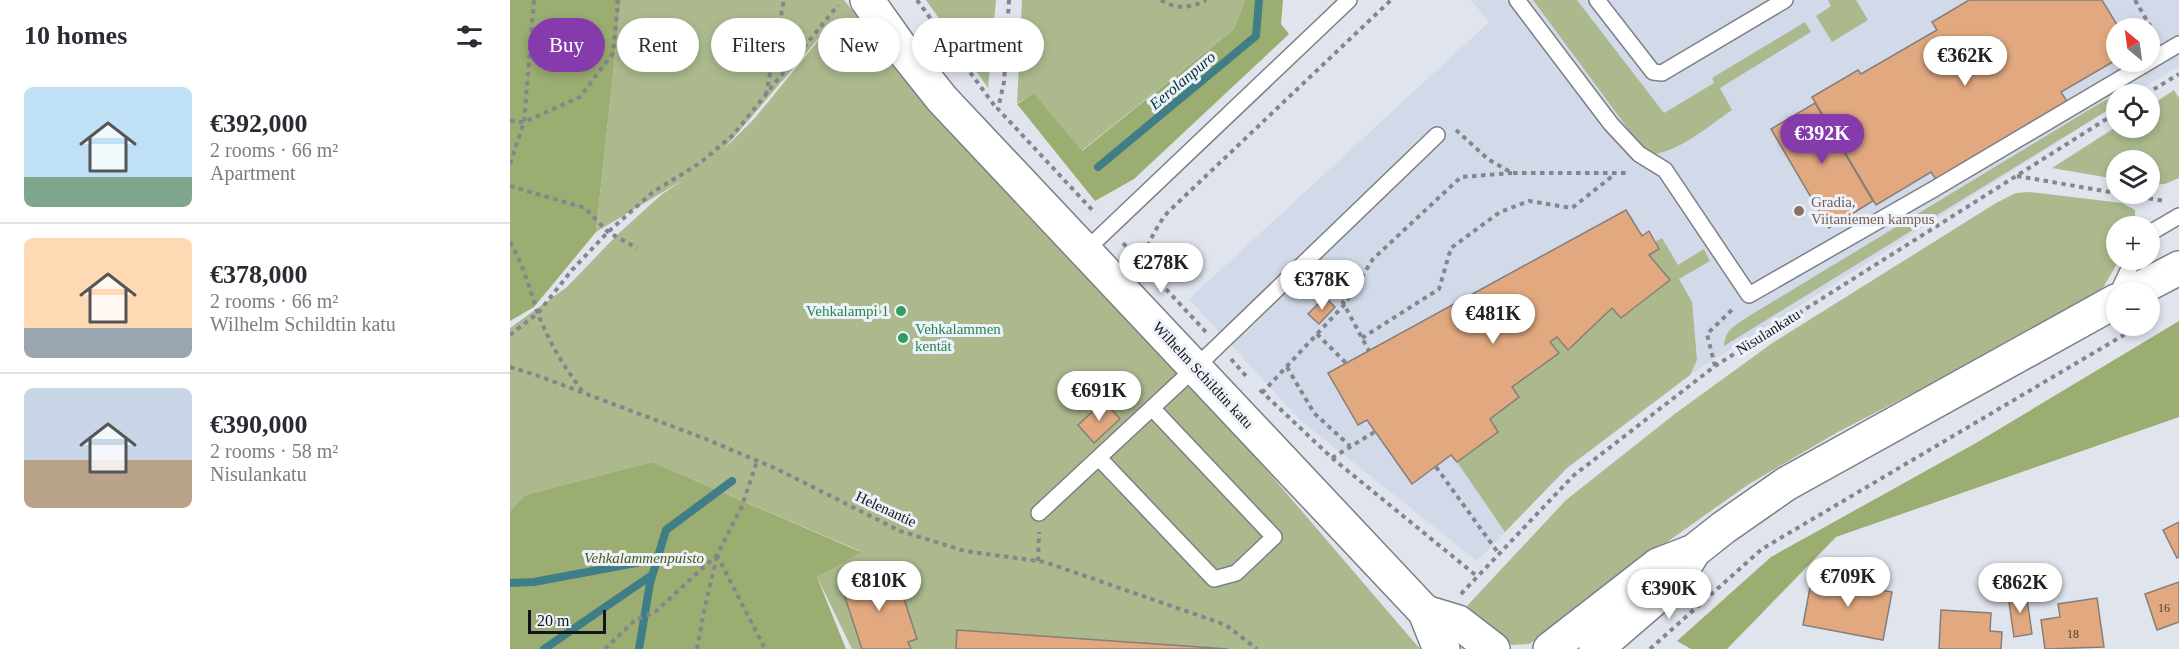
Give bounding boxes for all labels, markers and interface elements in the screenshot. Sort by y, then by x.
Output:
chip: Buy [528,18,605,72]
chip: Rent [617,18,699,72]
chip: Filters [711,18,806,72]
chip: New [818,18,900,72]
chip: Apartment [912,18,1044,72]
north arrow [2106,18,2160,72]
map controls [2106,18,2160,336]
icon: filters [453,20,486,53]
text: 10 homes [24,21,127,50]
pin: €362K [1923,36,2007,87]
text: €362K [1937,44,1993,66]
water label: Eerolanpuro [1145,48,1219,114]
button: locate [2106,84,2160,138]
text: €392,000 [210,109,308,138]
icon: home [72,111,144,183]
pin: €392K [1780,114,1864,165]
text: €392K [1794,122,1850,144]
text: 2 rooms · 66 m² [210,139,338,161]
button: layers [2106,150,2160,204]
text: Apartment [210,162,296,184]
place label: Gradia, Viitaniemen kampus [1811,194,1935,227]
marker: Gradia, Viitaniemen kampus [1792,204,1806,218]
button: + [2106,216,2160,270]
pin: €278K [1119,243,1203,294]
text: €278K [1133,251,1189,273]
text: €378,000 [210,260,308,289]
pin: €378K [1280,260,1364,311]
icon: home [72,262,144,334]
text: €378K [1294,268,1350,290]
button: − [2106,282,2160,336]
text: 2 rooms · 66 m² [210,290,338,312]
pin: €481K [1451,294,1535,345]
text: €481K [1465,302,1521,324]
place label: Vehkalampi 1 [806,303,889,319]
marker: Vehkalampi 1 [894,304,908,318]
street label: Nisulankatu [1733,306,1803,358]
text: Wilhelm Schildtin katu [210,313,396,335]
street label: Wilhelm Schildtin katu [1150,319,1257,432]
place label: Vehkalammen kentät [915,321,1001,354]
marker: Vehkalammen kentät [896,331,910,345]
pin: €691K [1057,371,1141,422]
text: €691K [1071,379,1127,401]
text: €390,000 [210,410,308,439]
icon: home [72,412,144,484]
text: 2 rooms · 58 m² [210,440,338,462]
text: Nisulankatu [210,463,307,485]
street label: Helenantie [853,488,919,530]
park label: Vehkalammenpuisto [584,550,704,566]
pin: €709K [1806,557,1890,608]
pin: €810K [837,561,921,612]
pin: €862K [1978,563,2062,614]
text: €709K [1820,565,1876,587]
text: €810K [851,569,907,591]
pin: €390K [1627,569,1711,620]
text: €862K [1992,571,2048,593]
text: €390K [1641,577,1697,599]
house number: 16 [2158,601,2170,615]
scale bar [528,607,606,634]
text: 20 m [537,612,569,629]
house number: 18 [2067,627,2079,641]

